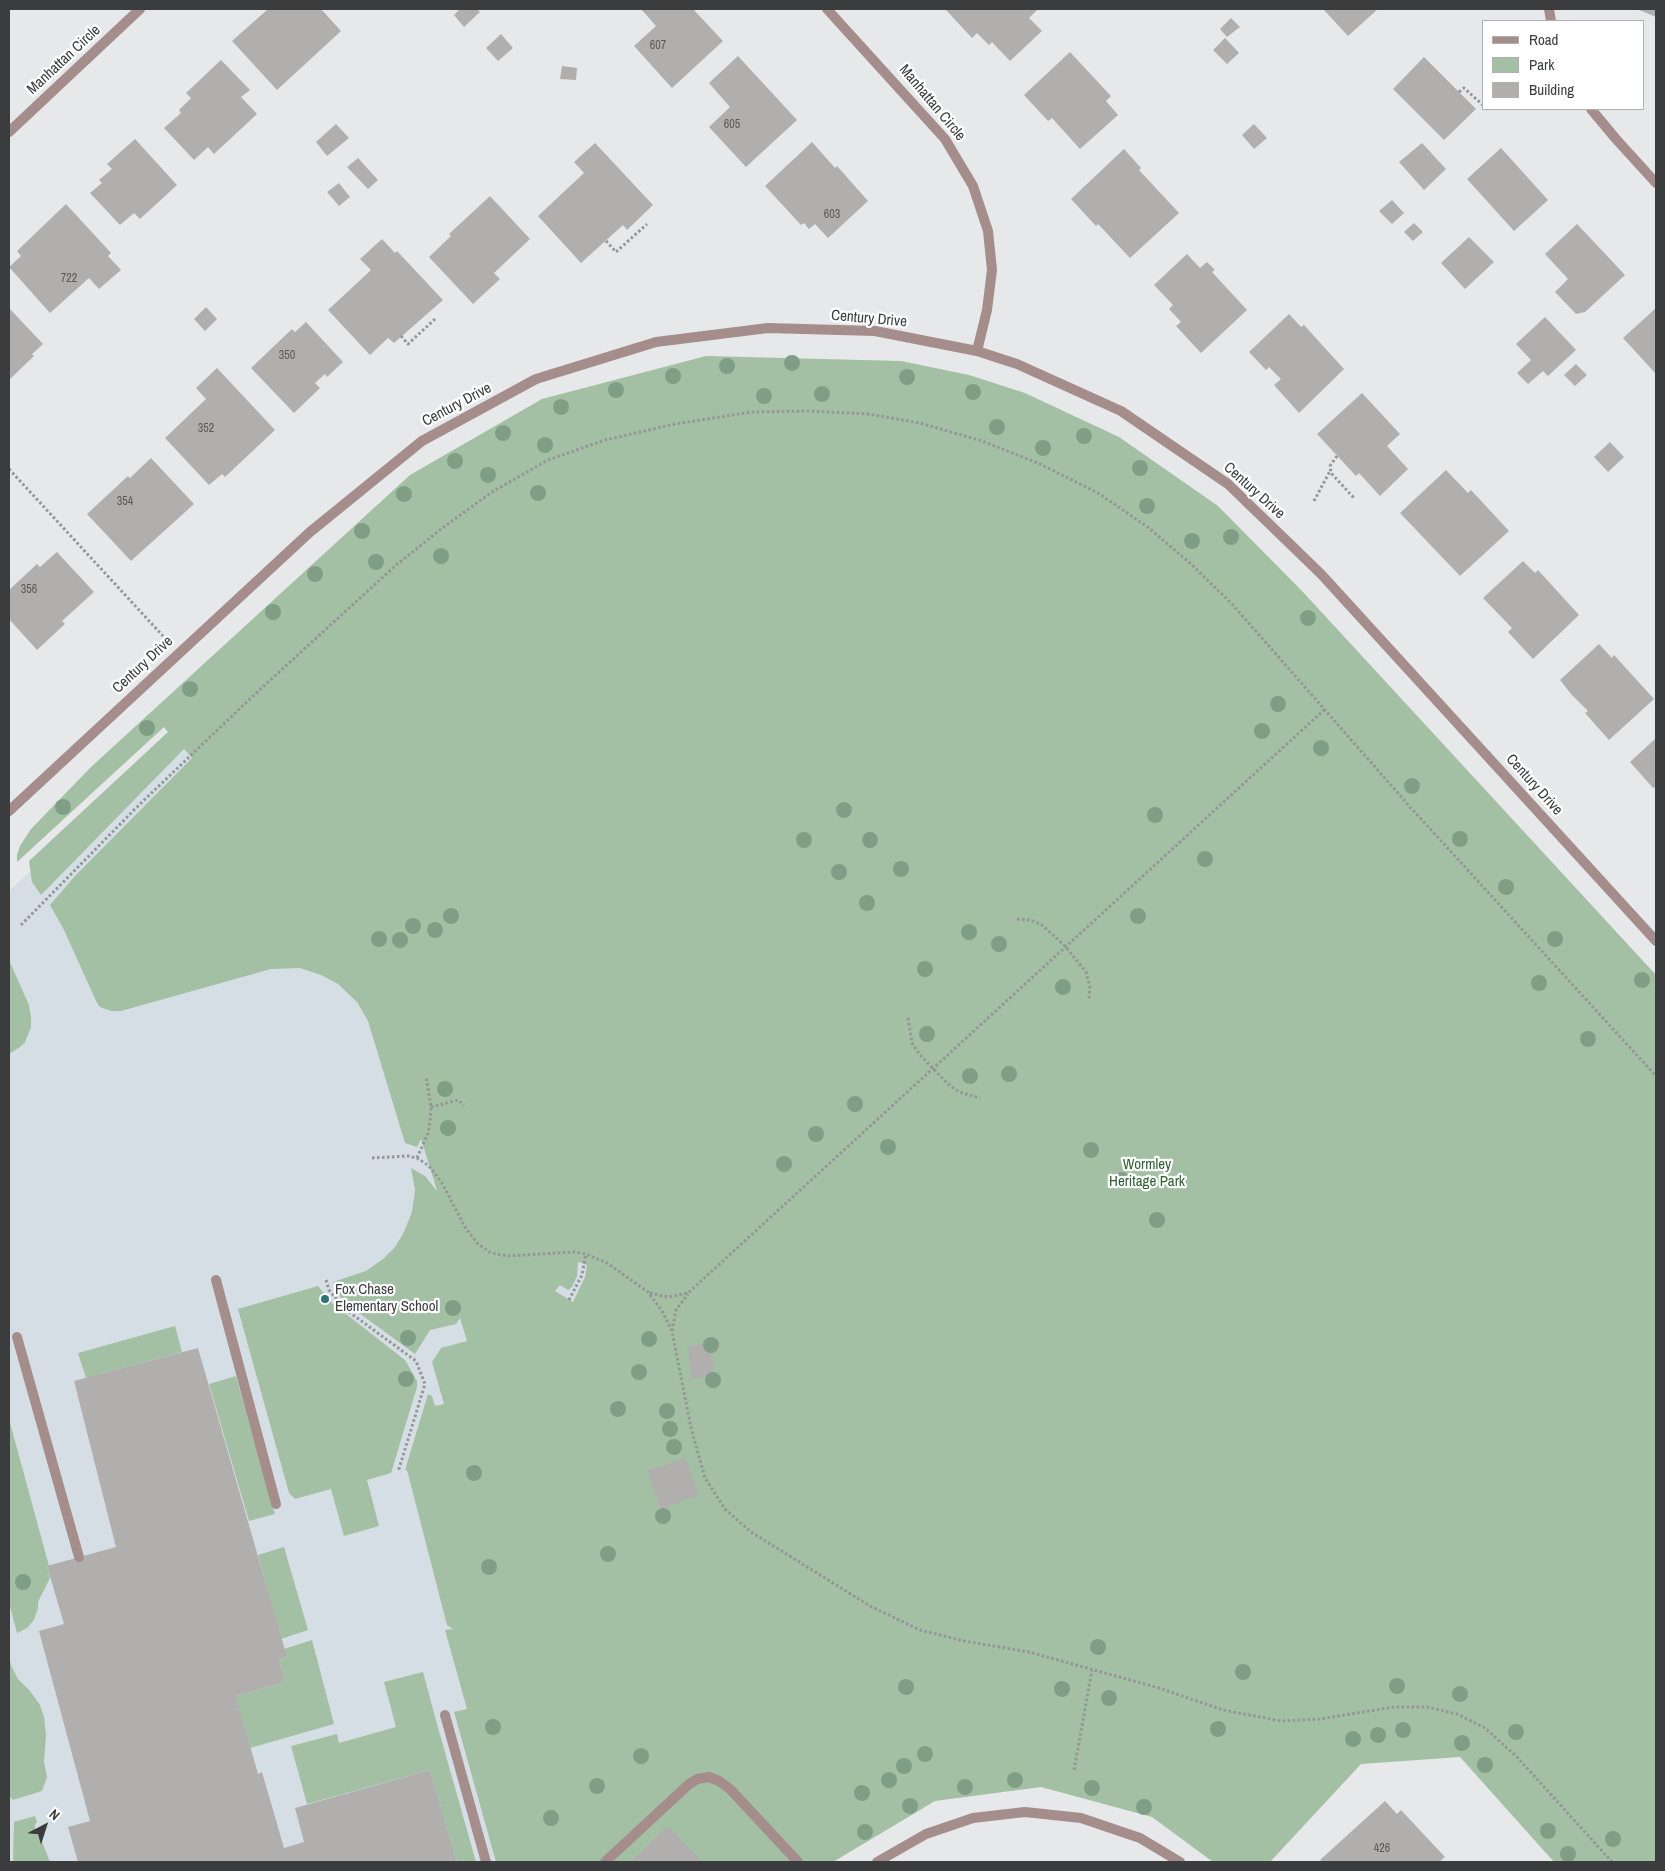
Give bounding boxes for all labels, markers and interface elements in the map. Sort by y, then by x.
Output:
legend [1482,20,1645,110]
street label: Manhattan Circle [24,21,104,99]
text: Road [1529,29,1558,50]
house number: 607 [650,39,666,53]
text: Park [1529,54,1554,75]
street label: Manhattan Circle [895,61,969,145]
text: Building [1529,79,1574,100]
house number: 605 [724,118,740,132]
house number: 603 [824,208,840,222]
house number: 722 [61,272,77,286]
street label: Century Drive [830,307,908,331]
house number: 350 [279,349,295,363]
street label: Century Drive [419,379,495,431]
house number: 352 [198,422,214,436]
street label: Century Drive [1220,459,1288,523]
house number: 354 [117,495,133,509]
house number: 356 [21,583,37,597]
street label: Century Drive [109,633,177,697]
street label: Century Drive [1502,751,1566,819]
park label: Wormley Heritage Park [1109,1156,1185,1191]
place label: Fox Chase Elementary School [335,1281,438,1316]
marker: Fox Chase Elementary School [319,1293,331,1305]
north arrow [20,1801,70,1851]
text: N [46,1805,64,1824]
house number: 426 [1374,1842,1390,1856]

